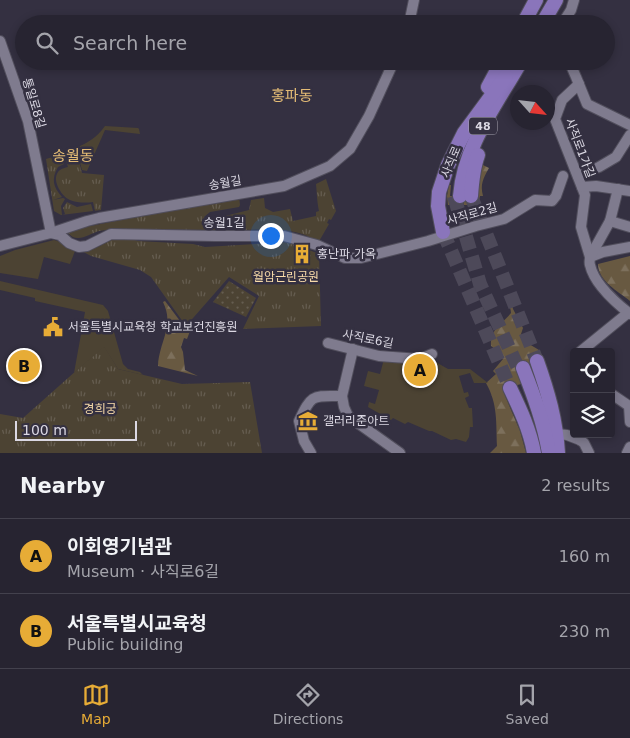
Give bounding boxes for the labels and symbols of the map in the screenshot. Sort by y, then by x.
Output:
street label: 통일로8길 [20,76,48,130]
north arrow [510,85,555,130]
district label: 홍파동 [271,87,313,105]
street label: 사직로1가길 [562,116,598,180]
road number: 48 [469,118,497,134]
street label: 사직로 [438,144,464,180]
district label: 송월동 [52,147,94,165]
street label: 송월길 [207,173,243,193]
street label: 사직로2길 [445,200,499,228]
street label: 송월1길 [204,216,244,230]
your location [258,223,284,249]
building icon: 홍난파 가옥 [291,243,313,265]
place label: 홍난파 가옥 [317,247,376,261]
park label: 월암근린공원 [253,270,319,284]
public building icon: 서울특별시교육청 학교보건진흥원 [42,316,64,338]
place label: 서울특별시교육청 학교보건진흥원 [68,320,237,334]
street label: 사직로6길 [341,327,395,351]
pin: B [8,347,40,385]
pin: A [404,351,436,389]
park label: 경희궁 [83,402,117,416]
museum icon: 갤러리준아트 [297,410,319,432]
place label: 갤러리준아트 [323,414,389,428]
scale bar [15,418,138,441]

